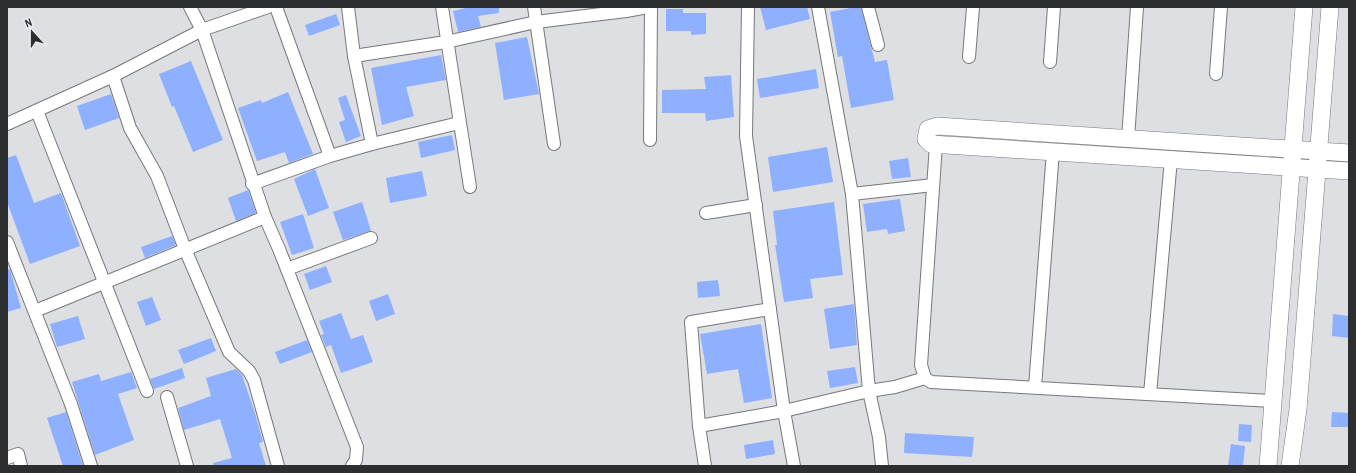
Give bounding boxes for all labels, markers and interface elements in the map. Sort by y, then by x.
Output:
north arrow [12,12,52,52]
text: N [23,15,34,30]

